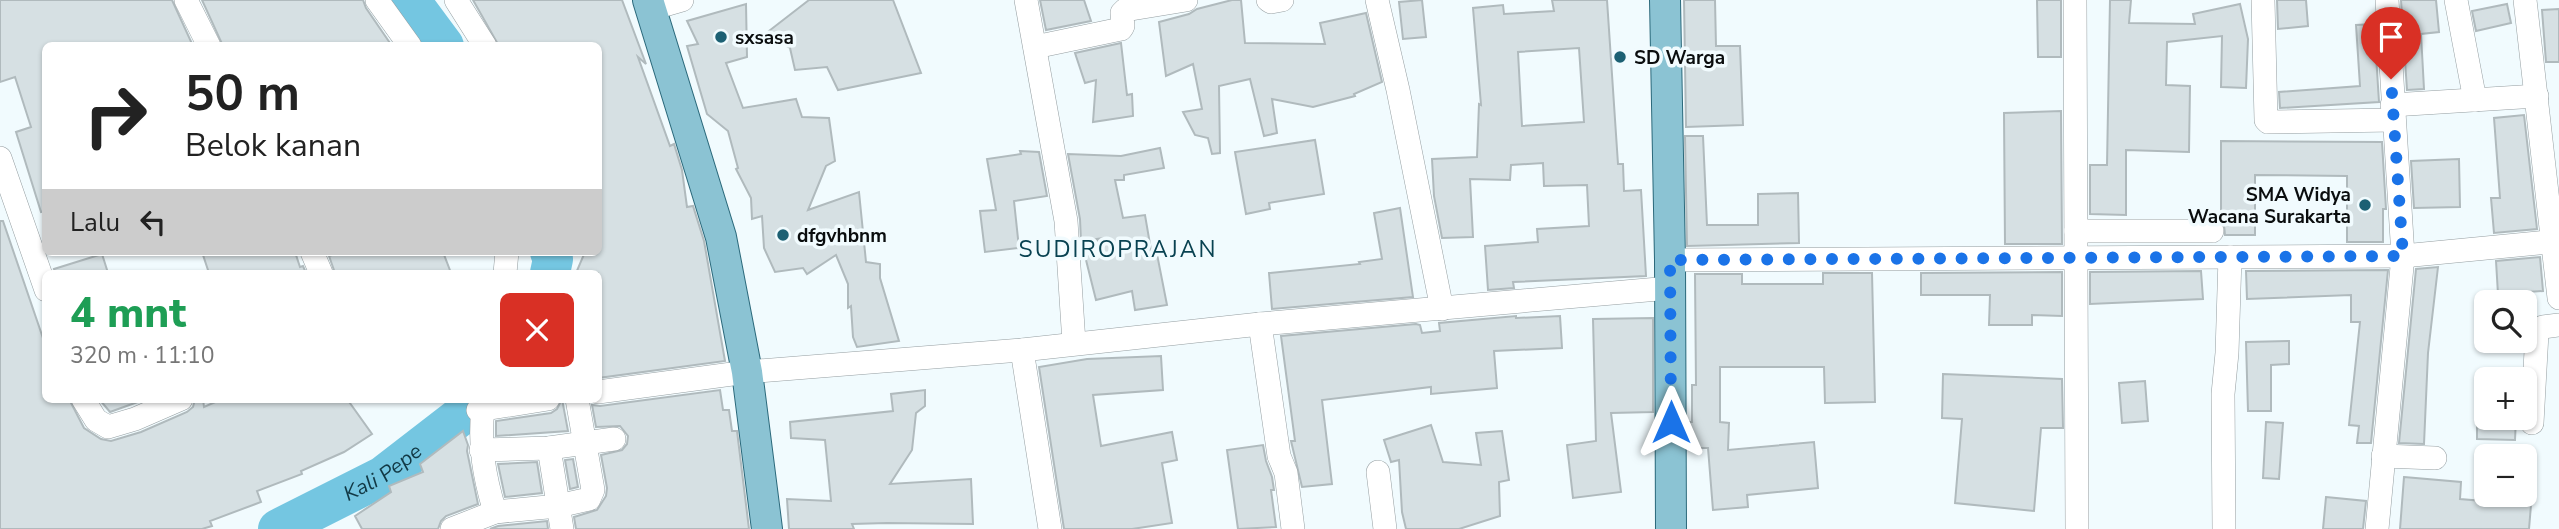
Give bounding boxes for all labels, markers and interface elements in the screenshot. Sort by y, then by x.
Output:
pin [2361,7,2421,79]
icon: arrive [2372,18,2410,56]
place label: sxsasa [735,25,794,51]
marker: sxsasa [713,29,729,45]
place label: SD Warga [1634,45,1725,71]
marker: SD Warga [1612,49,1628,65]
text: 50 m [185,60,300,127]
icon: right [70,70,161,161]
text: Belok kanan [185,124,361,167]
place label: SMA Widya Wacana Surakarta [2188,182,2351,230]
marker: SMA Widya Wacana Surakarta [2357,197,2373,213]
icon: left [134,203,172,241]
text: Lalu [70,205,120,240]
place label: dfgvhbnm [797,223,887,249]
marker: dfgvhbnm [775,227,791,243]
district label: SUDIROPRAJAN [1019,234,1217,265]
text: 4 mnt [70,285,186,342]
map controls [2474,290,2537,507]
button: search [2474,290,2537,353]
button: close [500,293,574,367]
text: 320 m · 11:10 [70,340,215,371]
button: + [2474,367,2537,430]
position arrow [1634,385,1708,459]
water label: Kali Pepe [339,437,428,508]
button: − [2474,444,2537,507]

